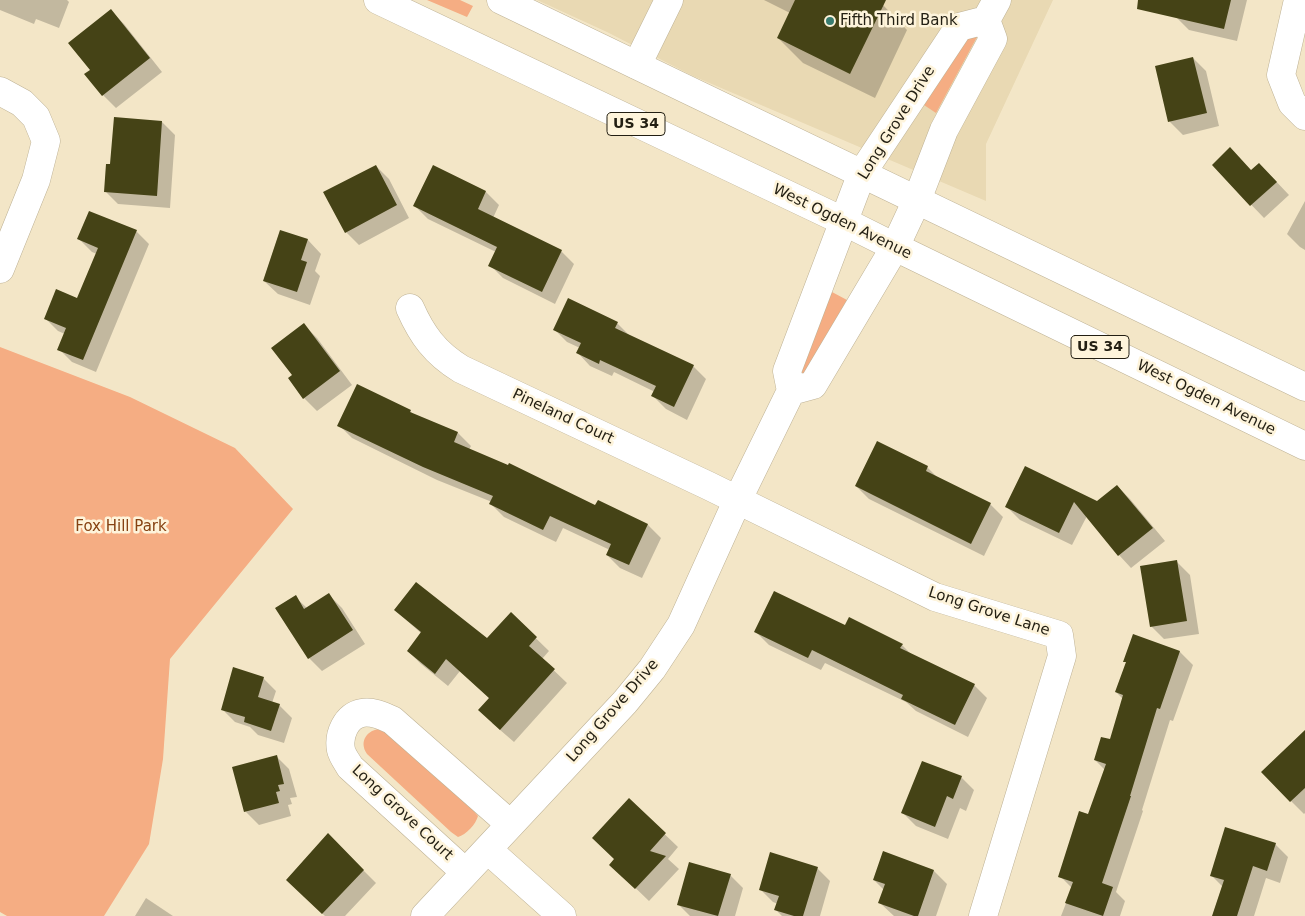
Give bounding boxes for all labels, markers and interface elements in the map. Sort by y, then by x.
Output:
place label: Fifth Third Bank [840,12,958,30]
marker: Fifth Third Bank [824,15,836,27]
street label: Long Grove Drive [855,63,939,183]
road number: US 34 [607,112,665,136]
street label: West Ogden Avenue [770,181,914,263]
road number: US 34 [1071,336,1129,358]
street label: West Ogden Avenue [1134,357,1278,439]
street label: Pineland Court [509,386,617,448]
park label: Fox Hill Park [75,518,167,536]
street label: Long Grove Lane [926,584,1052,640]
street label: Long Grove Drive [563,656,663,766]
street label: Long Grove Court [348,761,456,865]

